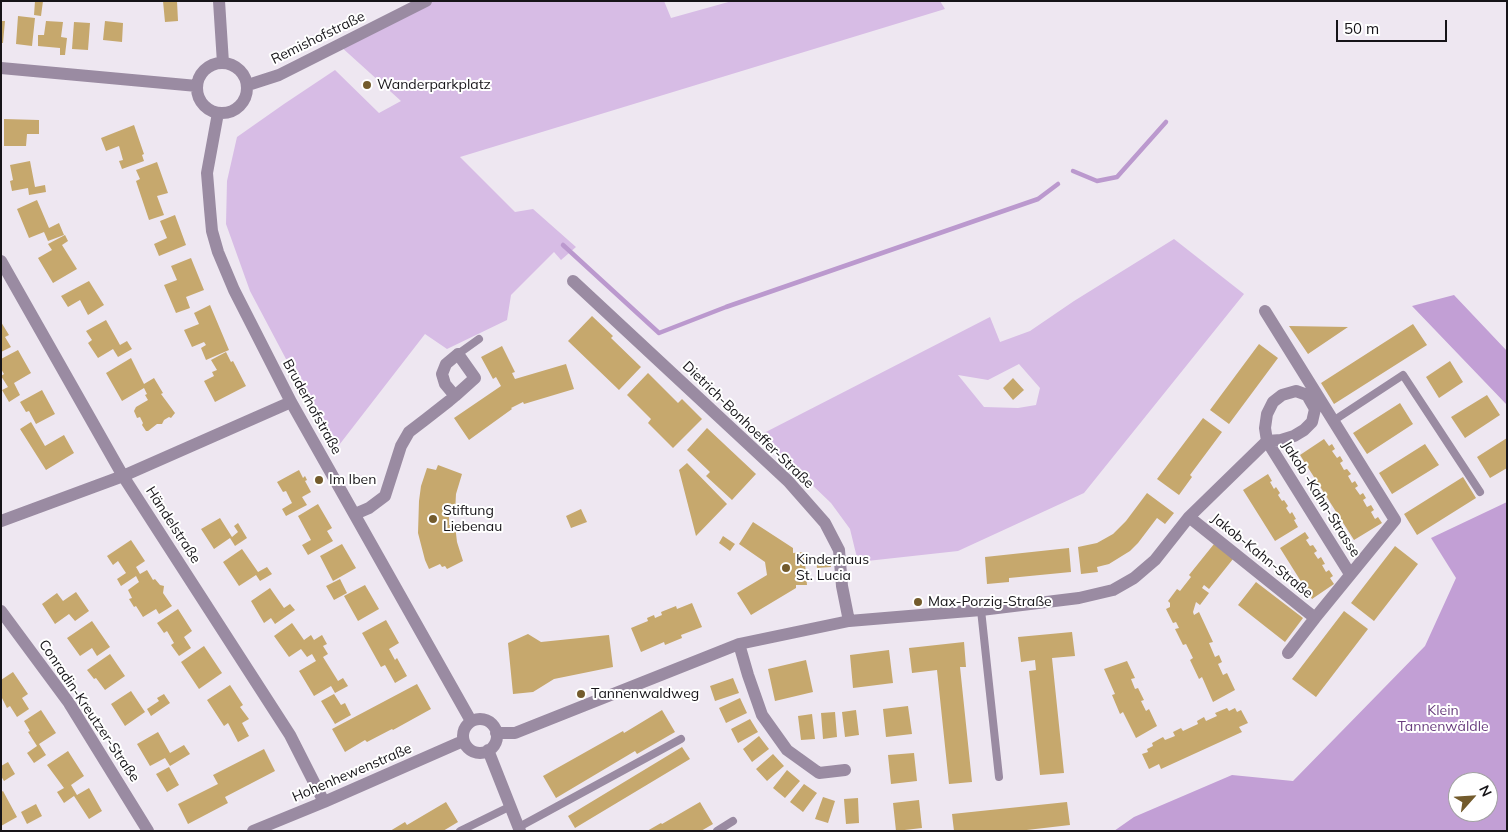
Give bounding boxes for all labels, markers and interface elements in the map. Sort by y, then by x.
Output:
street label: Remishofstraße [268,8,368,68]
scale bar [1338,10,1449,42]
text: 50 m [1344,19,1379,38]
place label: Wanderparkplatz [377,77,491,93]
marker: Wanderparkplatz [361,79,373,91]
street label: Bruderhofstraße [279,356,345,458]
street label: Dietrich-Bonhoeffer-Straße [679,358,817,492]
street label: Jakob -Kahn-Strasse [1278,438,1364,560]
place label: Im Iben [329,472,376,488]
marker: Im Iben [313,474,325,486]
street label: Händelstraße [142,483,204,567]
place label: Stiftung Liebenau [443,503,502,536]
street label: Jakob-Kahn-Straße [1208,510,1316,602]
marker: Stiftung Liebenau [427,513,439,525]
place label: Kinderhaus St. Lucia [796,552,869,584]
marker: Kinderhaus St. Lucia [780,562,792,574]
place label: Max-Porzig-Straße [928,594,1052,610]
marker: Max-Porzig-Straße [912,596,924,608]
street label: Conradin-Kreutzer-Straße [35,637,143,785]
place label: Tannenwaldweg [591,686,699,702]
marker: Tannenwaldweg [575,688,587,700]
park label: Klein Tannenwäldle [1397,703,1489,736]
street label: Hohenhewenstraße [290,740,414,806]
north arrow [1448,772,1498,822]
text: N [1475,782,1496,800]

